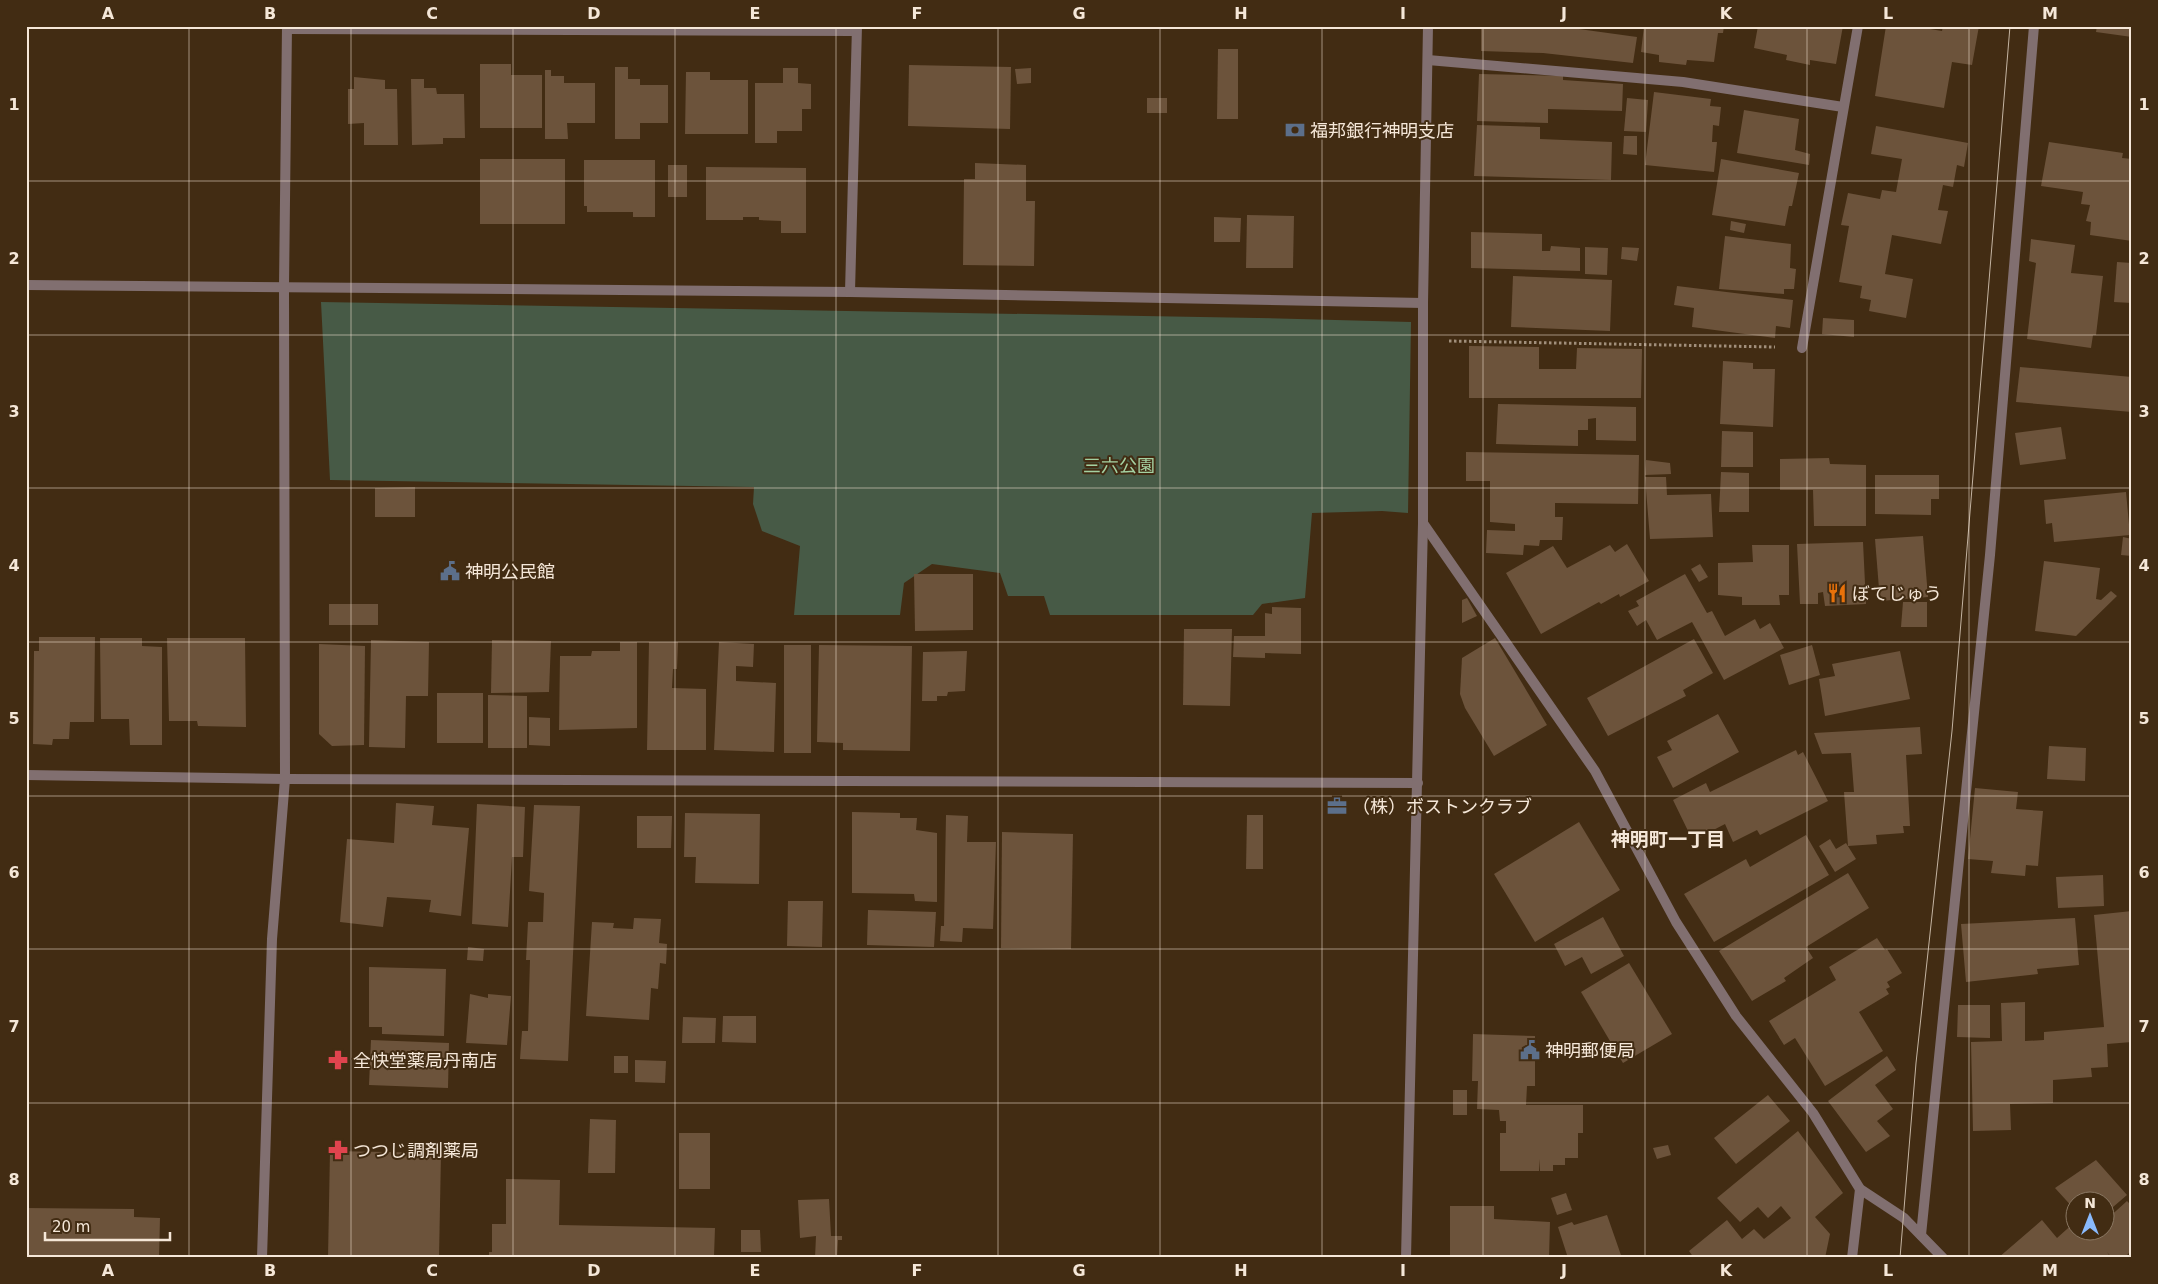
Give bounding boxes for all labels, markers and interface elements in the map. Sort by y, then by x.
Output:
text: A [102,4,115,23]
text: B [264,4,276,23]
text: C [426,4,438,23]
text: D [587,4,601,23]
text: E [750,4,760,23]
text: F [912,4,922,23]
text: G [1072,4,1086,23]
text: H [1234,4,1248,23]
text: I [1400,4,1406,23]
text: J [1560,4,1567,23]
text: K [1720,4,1733,23]
text: L [1883,4,1893,23]
text: M [2042,4,2058,23]
text: 1 [8,95,20,114]
text: 1 [2138,95,2150,114]
bank icon: 福邦銀行神明支店 [1284,119,1306,141]
place label: 福邦銀行神明支店 [1310,120,1454,141]
text: 2 [8,249,20,268]
text: 2 [2138,249,2150,268]
text: 3 [8,402,20,421]
text: 3 [2138,402,2150,421]
park label: 三六公園 [1083,455,1155,476]
text: 4 [8,556,20,575]
text: 4 [2138,556,2150,575]
public building icon: 神明公民館 [439,560,461,582]
place label: 神明公民館 [465,561,555,582]
restaurant icon: ぼてじゅう [1826,582,1848,604]
place label: ぼてじゅう [1852,583,1942,604]
text: 5 [8,709,20,728]
text: 5 [2138,709,2150,728]
office icon: （株）ボストンクラブ [1326,795,1348,817]
place label: （株）ボストンクラブ [1352,796,1532,817]
district label: 神明町一丁目 [1611,828,1725,850]
text: 6 [8,863,20,882]
text: 6 [2138,863,2150,882]
text: 7 [8,1017,20,1036]
text: 7 [2138,1017,2150,1036]
public building icon: 神明郵便局 [1519,1039,1541,1061]
place label: 神明郵便局 [1545,1040,1635,1061]
pharmacy icon: 全快堂薬局丹南店 [327,1049,349,1071]
place label: 全快堂薬局丹南店 [353,1050,497,1071]
pharmacy icon: つつじ調剤薬局 [327,1139,349,1161]
place label: つつじ調剤薬局 [353,1140,479,1161]
text: 8 [8,1170,20,1189]
text: 8 [2138,1170,2150,1189]
north arrow [2066,1192,2116,1242]
text: N [2084,1195,2096,1211]
scale bar [45,1209,170,1241]
text: 20 m [52,1218,90,1236]
text: A [102,1261,115,1280]
text: B [264,1261,276,1280]
text: C [426,1261,438,1280]
text: D [587,1261,601,1280]
text: E [750,1261,760,1280]
text: F [912,1261,922,1280]
text: G [1072,1261,1086,1280]
text: H [1234,1261,1248,1280]
text: I [1400,1261,1406,1280]
text: J [1560,1261,1567,1280]
text: K [1720,1261,1733,1280]
text: L [1883,1261,1893,1280]
text: M [2042,1261,2058,1280]

